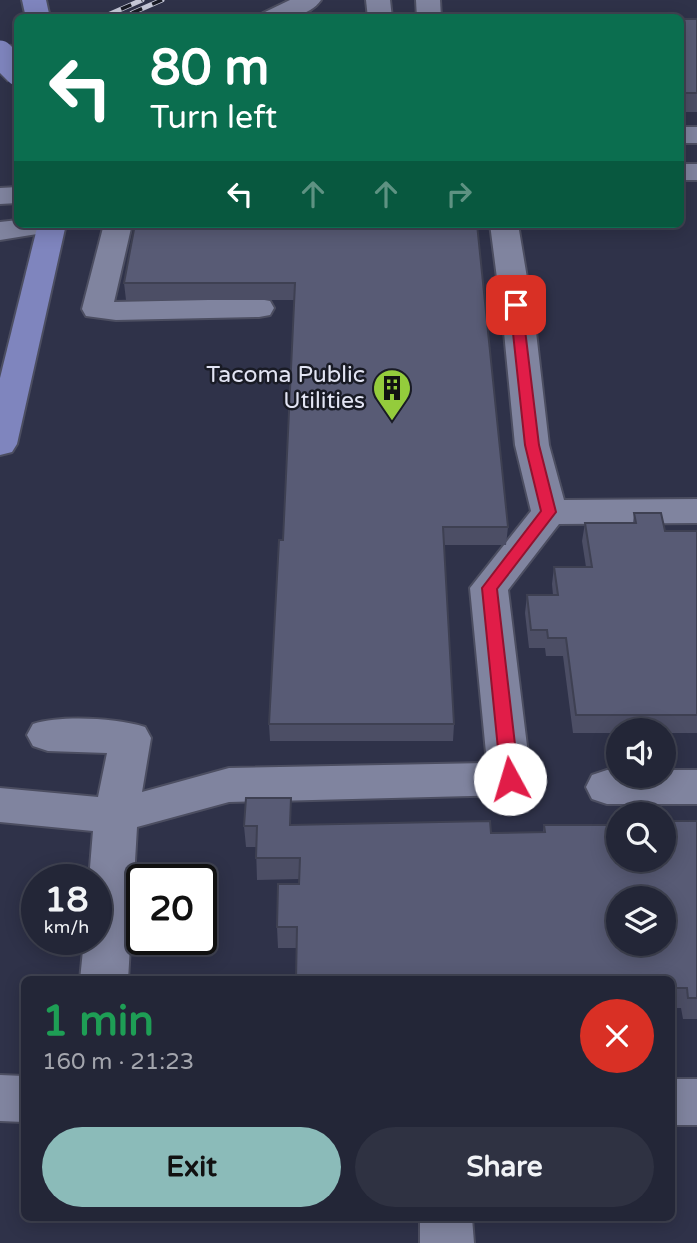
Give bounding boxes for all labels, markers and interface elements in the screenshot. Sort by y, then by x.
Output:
text: 80 m [150,39,269,98]
icon: left [35,42,126,133]
text: Turn left [150,99,277,137]
icon: left [221,175,259,213]
icon: ahead [294,175,332,213]
icon: ahead [367,175,405,213]
icon: right [440,175,478,213]
pin [486,275,546,335]
icon: arrive [497,286,535,324]
place label: Tacoma Public Utilities [206,361,365,415]
building icon: Tacoma Public Utilities [371,367,413,422]
map controls [606,718,676,956]
button: sound [606,718,676,788]
position arrow [473,742,547,816]
button: search [606,802,676,872]
speed limit sign: 20 [126,864,217,955]
text: 18 [45,879,88,921]
button: layers [606,886,676,956]
text: km/h [44,916,89,938]
text: 1 min [42,996,154,1047]
button: close [580,999,654,1073]
text: 160 m · 21:23 [42,1048,194,1076]
button: Exit [42,1127,341,1207]
button: Share [355,1127,654,1207]

